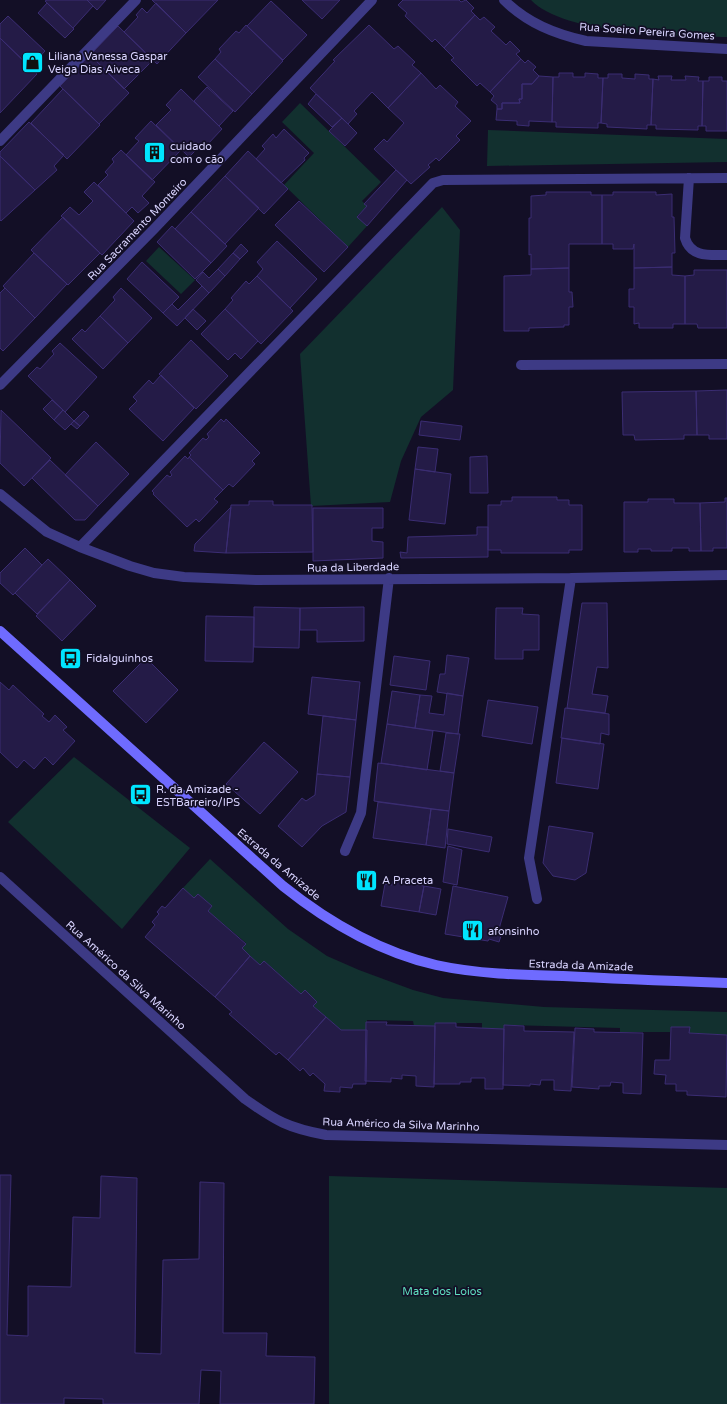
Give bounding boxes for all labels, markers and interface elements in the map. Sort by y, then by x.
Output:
street label: Rua Soeiro Pereira Gomes [579,20,715,43]
shop icon: Liliana Vanessa Gaspar Veiga Dias Aiveca [20,49,46,75]
place label: Liliana Vanessa Gaspar Veiga Dias Aiveca [48,50,168,76]
building icon: cuidado com o cão [141,139,167,165]
place label: cuidado com o cão [170,140,224,166]
street label: Rua Sacramento Monteiro [85,175,190,283]
street label: Rua da Liberdade [307,560,399,575]
bus stop icon: Fidalguinhos [57,645,83,671]
place label: Fidalguinhos [86,652,153,665]
bus stop icon: R. da Amizade - ESTBarreiro/IPS [127,782,153,808]
place label: R. da Amizade - ESTBarreiro/IPS [156,783,240,809]
street label: Estrada da Amizade [234,826,323,903]
restaurant icon: A Praceta [353,867,379,893]
place label: A Praceta [382,874,433,887]
street label: Rua Américo da Silva Marinho [63,918,189,1033]
restaurant icon: afonsinho [460,918,486,944]
place label: afonsinho [488,925,540,938]
street label: Estrada da Amizade [529,957,633,974]
street label: Rua Américo da Silva Marinho [322,1115,480,1134]
park label: Mata dos Loios [402,1285,482,1298]

